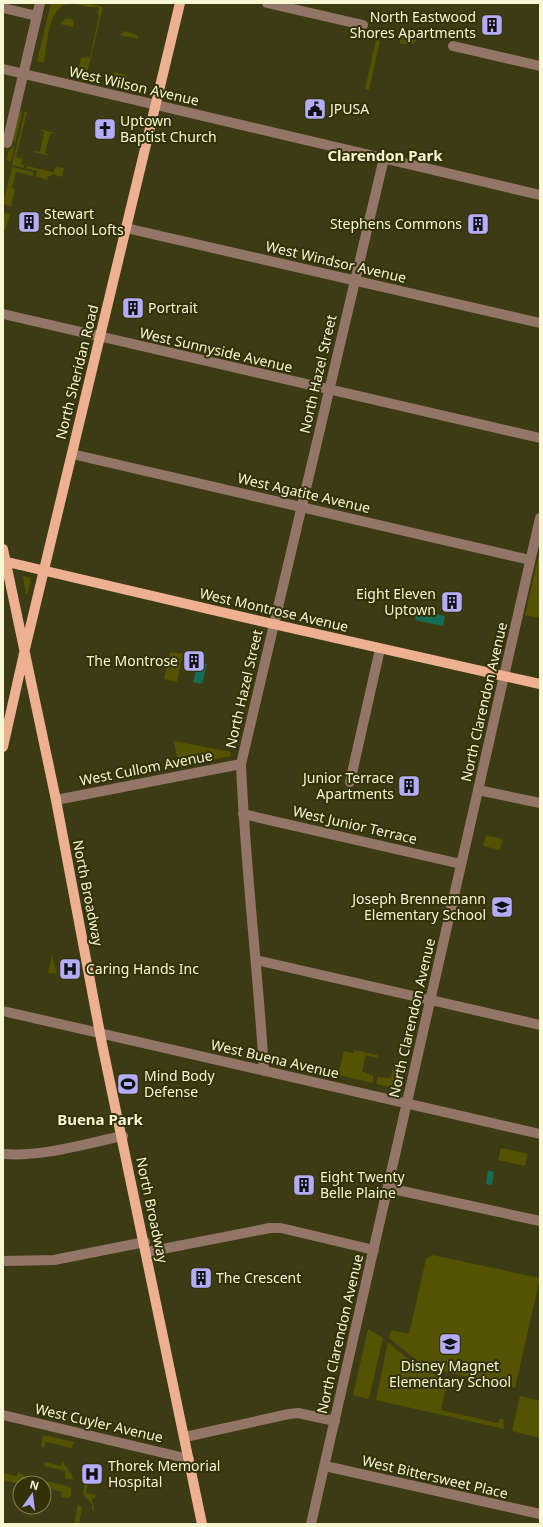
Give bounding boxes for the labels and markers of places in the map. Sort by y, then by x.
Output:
place label: North Eastwood Shores Apartments [350,7,476,42]
building icon: North Eastwood Shores Apartments [479,12,505,38]
public building icon: JPUSA [302,96,328,122]
place label: JPUSA [328,99,369,118]
place label: Uptown Baptist Church [120,111,217,146]
church icon: Uptown Baptist Church [92,116,118,142]
place label: Stewart School Lofts [44,204,124,239]
building icon: Stewart School Lofts [16,209,42,235]
building icon: Stephens Commons [465,211,491,237]
place label: Stephens Commons [330,214,462,233]
building icon: Portrait [120,295,146,321]
place label: Portrait [148,298,198,317]
place label: Eight Eleven Uptown [356,584,436,619]
building icon: Eight Eleven Uptown [439,589,465,615]
building icon: The Montrose [181,648,207,674]
place label: The Montrose [87,651,178,670]
place label: Junior Terrace Apartments [301,768,394,803]
building icon: Junior Terrace Apartments [396,773,422,799]
place label: Joseph Brennemann Elementary School [350,889,486,924]
school or university icon: Joseph Brennemann Elementary School [489,894,515,920]
hospital icon: Caring Hands Inc [57,956,83,982]
place label: Caring Hands Inc [86,959,199,978]
place label: Mind Body Defense [144,1066,215,1101]
sports icon: Mind Body Defense [115,1071,141,1097]
place label: Eight Twenty Belle Plaine [320,1167,405,1202]
building icon: Eight Twenty Belle Plaine [291,1172,317,1198]
building icon: The Crescent [188,1265,214,1291]
place label: The Crescent [216,1268,301,1287]
school or university icon: Disney Magnet Elementary School [437,1331,463,1357]
place label: Disney Magnet Elementary School [389,1356,511,1391]
place label: Thorek Memorial Hospital [108,1456,220,1491]
hospital icon: Thorek Memorial Hospital [79,1461,105,1487]

